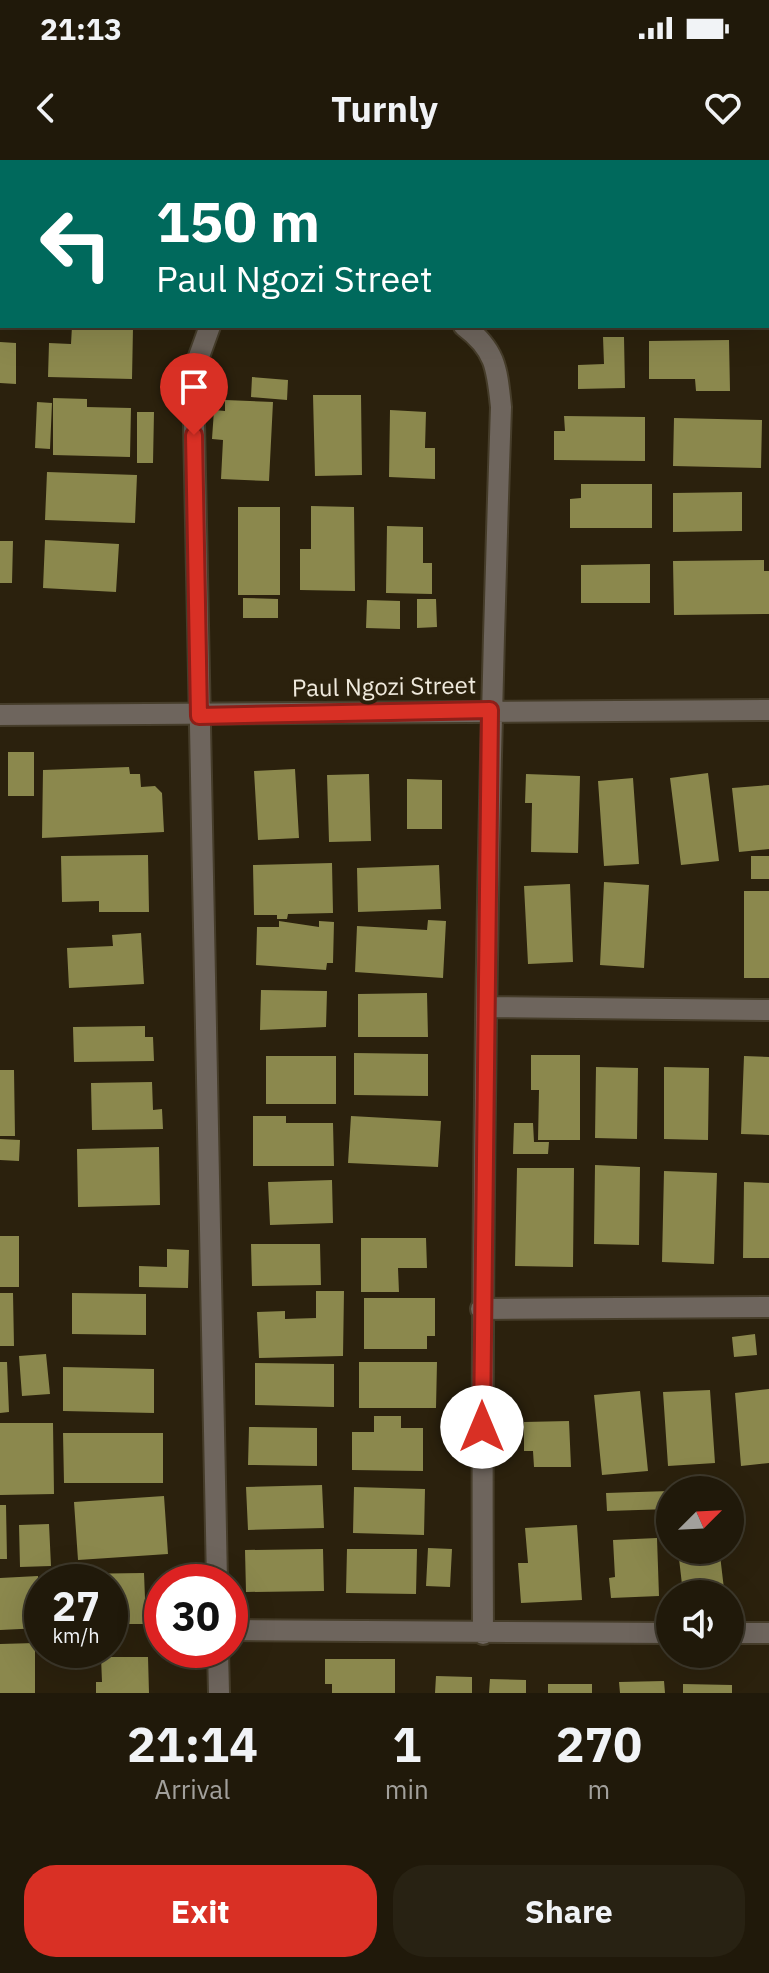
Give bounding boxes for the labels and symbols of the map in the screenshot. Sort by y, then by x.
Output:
pin [160,353,228,435]
street label: Paul Ngozi Street [292,668,476,704]
position arrow [440,1385,524,1469]
north arrow [656,1476,744,1564]
speed limit sign: 30 [144,1564,248,1668]

